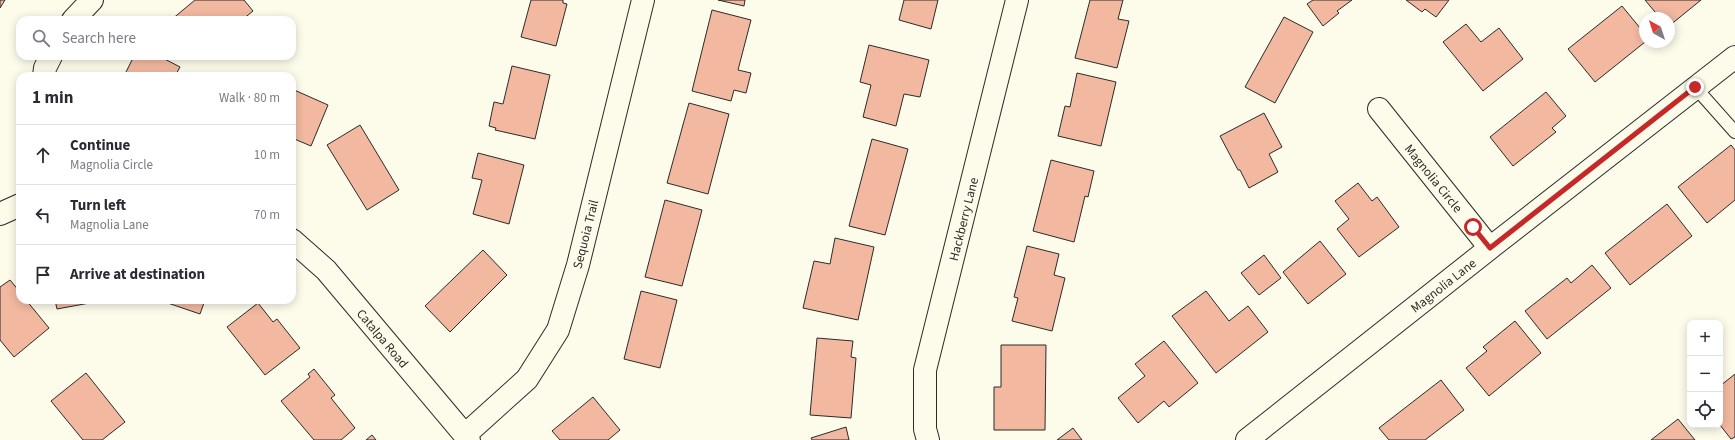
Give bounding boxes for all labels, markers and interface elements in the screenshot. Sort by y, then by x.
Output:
north arrow [1639,12,1675,48]
search box [16,16,296,60]
icon: search [30,27,52,49]
text: Search here [62,28,136,49]
route end [1686,78,1704,96]
text: 1 min [32,86,73,110]
text: Walk · 80 m [219,89,280,107]
text: Continue [70,135,130,156]
street label: Magnolia Circle [1400,141,1466,217]
icon: ahead [32,144,54,166]
text: 10 m [254,146,280,164]
text: Magnolia Circle [70,156,153,174]
street label: Hackberry Lane [945,176,983,263]
text: Turn left [70,195,126,216]
street label: Sequoia Trail [569,198,603,271]
icon: left [32,204,54,226]
text: 70 m [254,206,280,224]
text: Magnolia Lane [70,216,149,234]
route start [1464,218,1482,236]
street label: Magnolia Lane [1407,254,1480,317]
icon: arrive [32,264,54,286]
text: Arrive at destination [70,264,205,285]
street label: Catalpa Road [352,305,412,372]
map controls [1687,320,1723,428]
button: + [1687,320,1723,356]
button: − [1687,356,1723,392]
button: locate [1687,392,1723,428]

